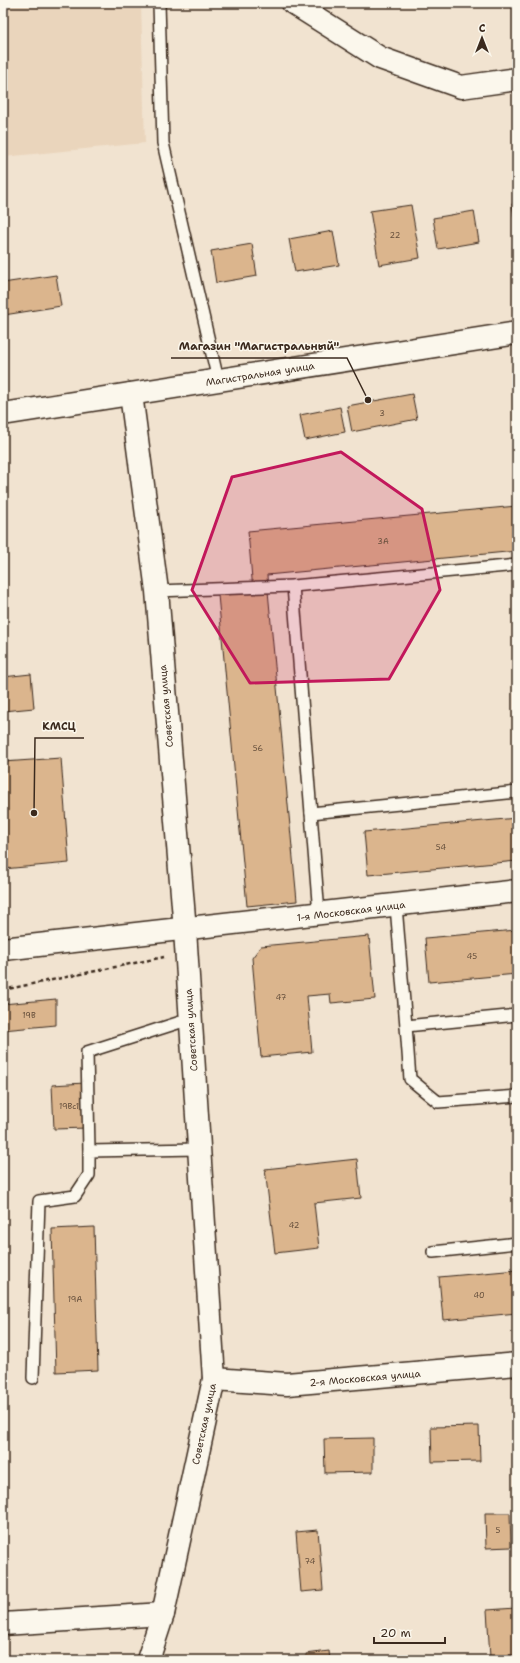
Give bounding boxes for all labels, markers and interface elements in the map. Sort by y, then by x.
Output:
north arrow [462,18,502,58]
text: С [479,21,486,36]
house number: 22 [390,230,401,241]
callout: Магазин "Магистральный" [171,335,347,358]
text: Магазин "Магистральный" [179,339,339,354]
street label: Магистральная улица [205,359,316,389]
house number: 3 [379,408,385,419]
house number: 3А [377,536,389,547]
street label: Советская улица [156,663,176,748]
callout: КМСЦ [35,715,84,738]
text: КМСЦ [42,719,76,734]
house number: 56 [253,743,264,754]
house number: 54 [436,842,447,853]
street label: 1-я Московская улица [296,898,407,924]
house number: 45 [467,951,477,962]
street label: Советская улица [182,988,200,1072]
house number: 47 [276,992,287,1003]
house number: 19В [22,1010,36,1021]
house number: 19Вс1 [59,1101,79,1112]
house number: 42 [289,1220,300,1231]
house number: 40 [473,1290,485,1301]
house number: 19А [68,1294,82,1305]
street label: 2-я Московская улица [309,1367,422,1389]
street label: Советская улица [189,1381,219,1466]
house number: 5 [496,1525,501,1536]
house number: 74 [305,1556,316,1567]
scale bar [374,1619,445,1645]
text: 20 m [380,1625,411,1641]

